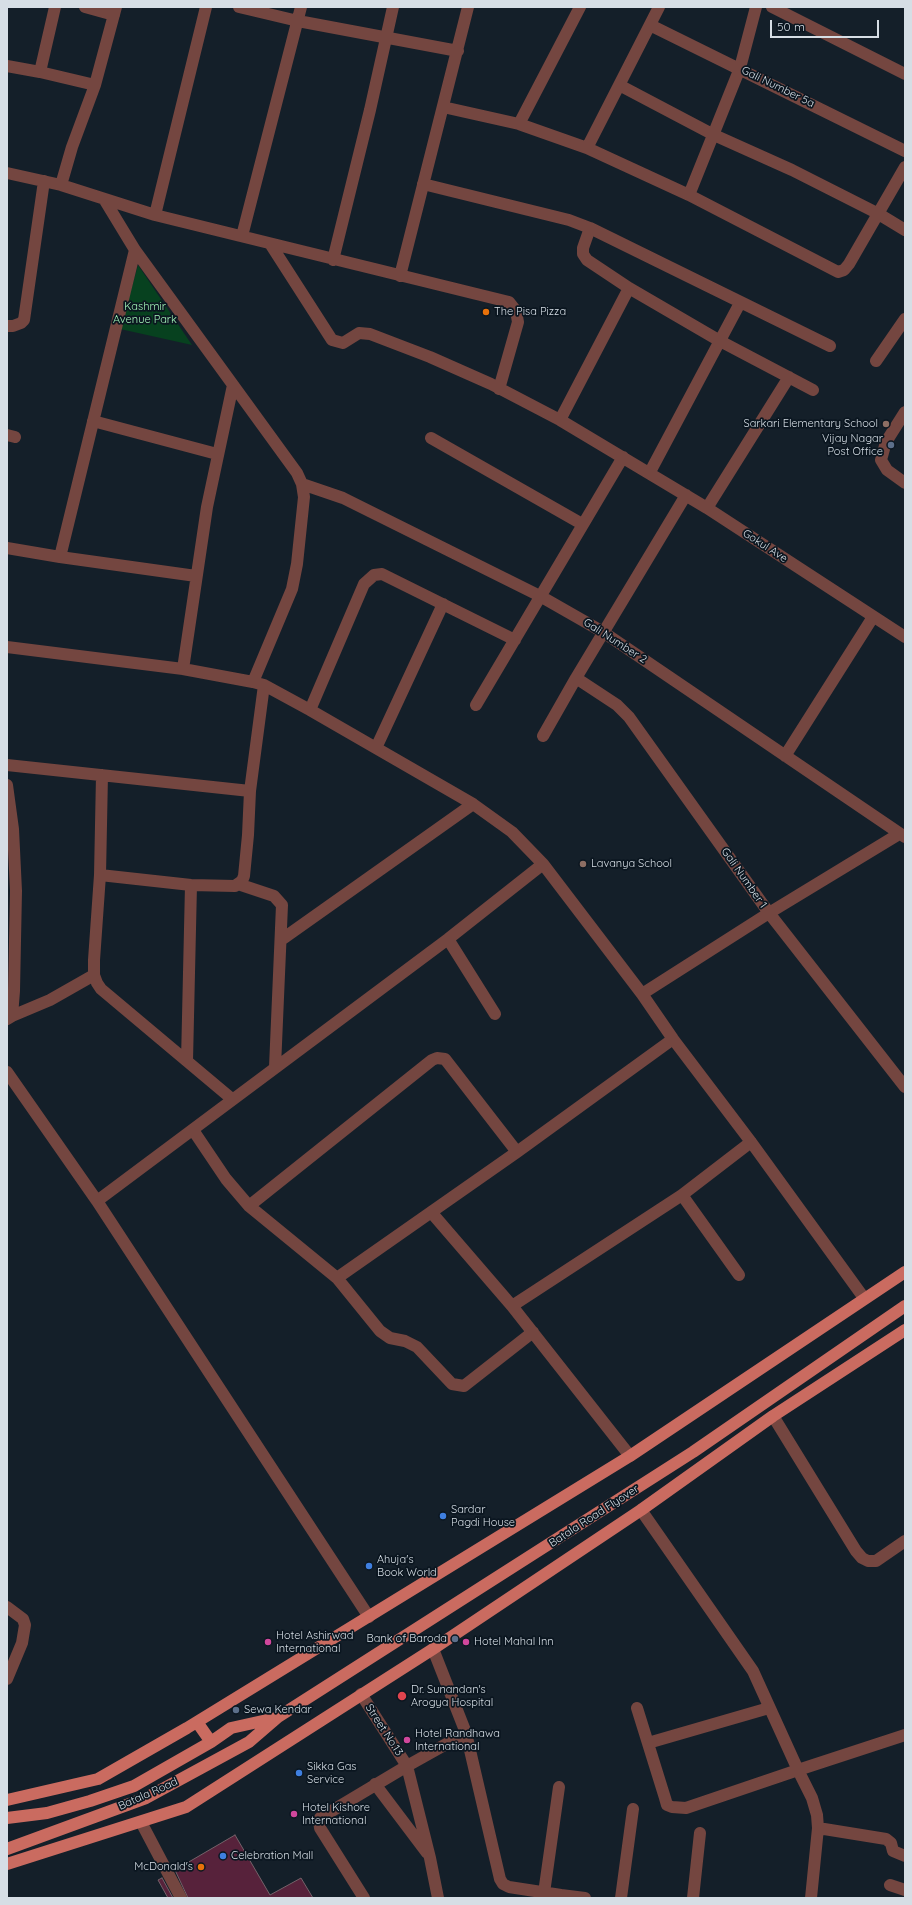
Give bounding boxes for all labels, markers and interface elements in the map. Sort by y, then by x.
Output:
scale bar [772,12,881,38]
text: 50 m [777,19,805,34]
street label: Gali Number 5a [739,64,817,110]
park label: Kashmir Avenue Park [113,300,177,326]
place label: The Pisa Pizza [494,305,566,319]
marker: The Pisa Pizza [481,307,491,317]
place label: Sarkari Elementary School [744,417,878,431]
marker: Sarkari Elementary School [881,419,891,429]
place label: Vijay Nagar Post Office [822,432,883,458]
marker: Vijay Nagar Post Office [886,440,896,450]
street label: Gokul Ave [740,527,790,565]
street label: Gali Number 2 [581,616,649,666]
street label: Gali Number 1 [718,845,770,911]
place label: Lavanya School [591,857,672,871]
marker: Lavanya School [578,859,588,869]
street label: Batala Road Flyover [547,1482,641,1550]
place label: Sardar Pagdi House [451,1503,515,1529]
marker: Sardar Pagdi House [438,1511,448,1521]
place label: Ahuja's Book World [377,1553,437,1579]
marker: Ahuja's Book World [364,1561,374,1571]
place label: Hotel Ashirwad International [276,1629,353,1655]
place label: Bank of Baroda [367,1632,447,1646]
marker: Bank of Baroda [450,1634,460,1644]
place label: Hotel Mahal Inn [474,1635,554,1649]
marker: Hotel Ashirwad International [263,1637,273,1647]
marker: Hotel Mahal Inn [461,1637,471,1647]
place label: Dr. Sunandan's Arogya Hospital [411,1683,493,1709]
marker: Dr. Sunandan's Arogya Hospital [396,1690,408,1702]
street label: Street No.13 [362,1702,406,1758]
place label: Sewa Kendar [244,1703,312,1717]
marker: Sewa Kendar [231,1705,241,1715]
place label: Hotel Randhawa International [415,1727,500,1753]
marker: Hotel Randhawa International [402,1735,412,1745]
place label: Sikka Gas Service [307,1760,356,1786]
marker: Sikka Gas Service [294,1768,304,1778]
street label: Batala Road [116,1775,180,1813]
place label: Hotel Kishore International [302,1801,370,1827]
marker: Hotel Kishore International [289,1809,299,1819]
place label: Celebration Mall [231,1849,313,1863]
marker: Celebration Mall [218,1851,228,1861]
place label: McDonald's [134,1860,193,1874]
marker: McDonald's [196,1862,206,1872]

